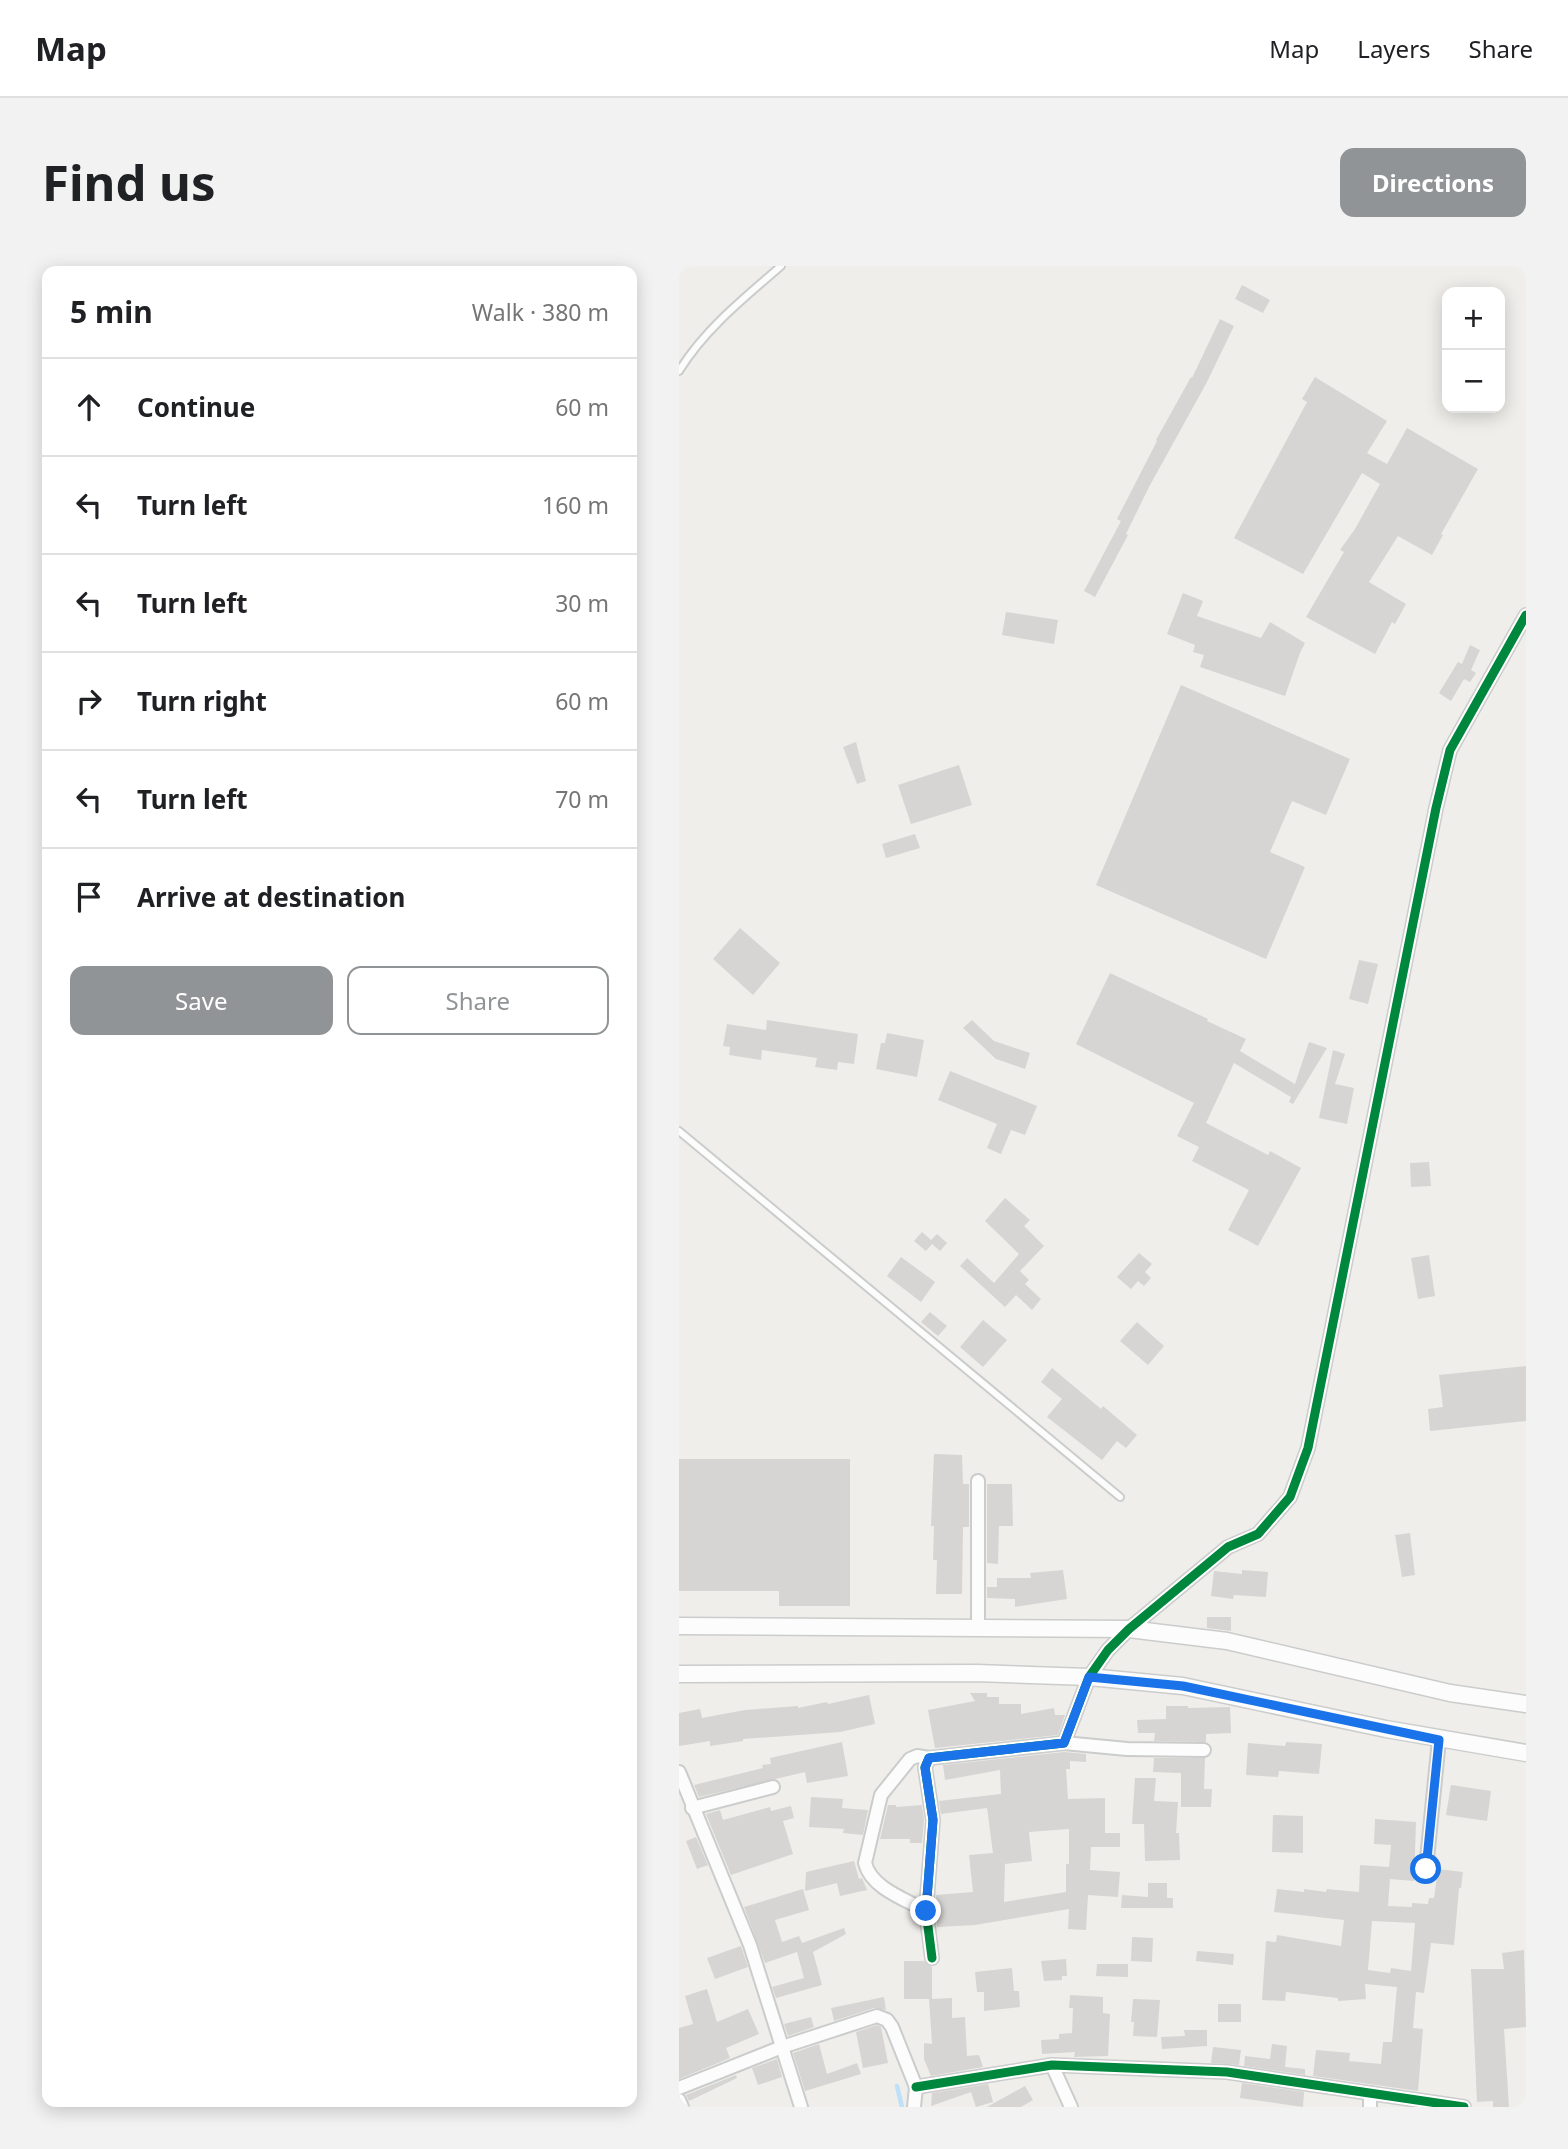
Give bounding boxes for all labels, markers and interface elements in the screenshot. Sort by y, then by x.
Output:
text: Map [35,26,107,71]
text: Map [1269,32,1319,65]
text: Layers [1357,32,1431,65]
text: Share [1469,32,1533,65]
button: Directions [1340,148,1526,217]
text: Find us [42,149,216,215]
map controls [1442,287,1505,413]
button: + [1442,287,1505,350]
text: 5 min [70,291,153,332]
text: Walk · 380 m [472,296,609,328]
button: − [1442,350,1505,413]
icon: ahead [70,388,108,426]
text: Continue [137,389,255,425]
text: 60 m [555,391,609,423]
icon: left [70,486,108,524]
text: Turn left [137,487,248,523]
text: 160 m [542,489,609,521]
icon: left [70,584,108,622]
text: Turn left [137,585,248,621]
text: 30 m [555,587,609,619]
icon: right [70,682,108,720]
text: Turn right [137,683,267,719]
text: 60 m [555,685,609,717]
icon: left [70,780,108,818]
text: Turn left [137,781,248,817]
text: 70 m [555,783,609,815]
icon: arrive [70,878,108,916]
text: Arrive at destination [137,879,406,915]
button: Save [70,966,333,1035]
button: Share [347,966,609,1035]
route start [1410,1853,1441,1884]
route end [910,1895,941,1926]

